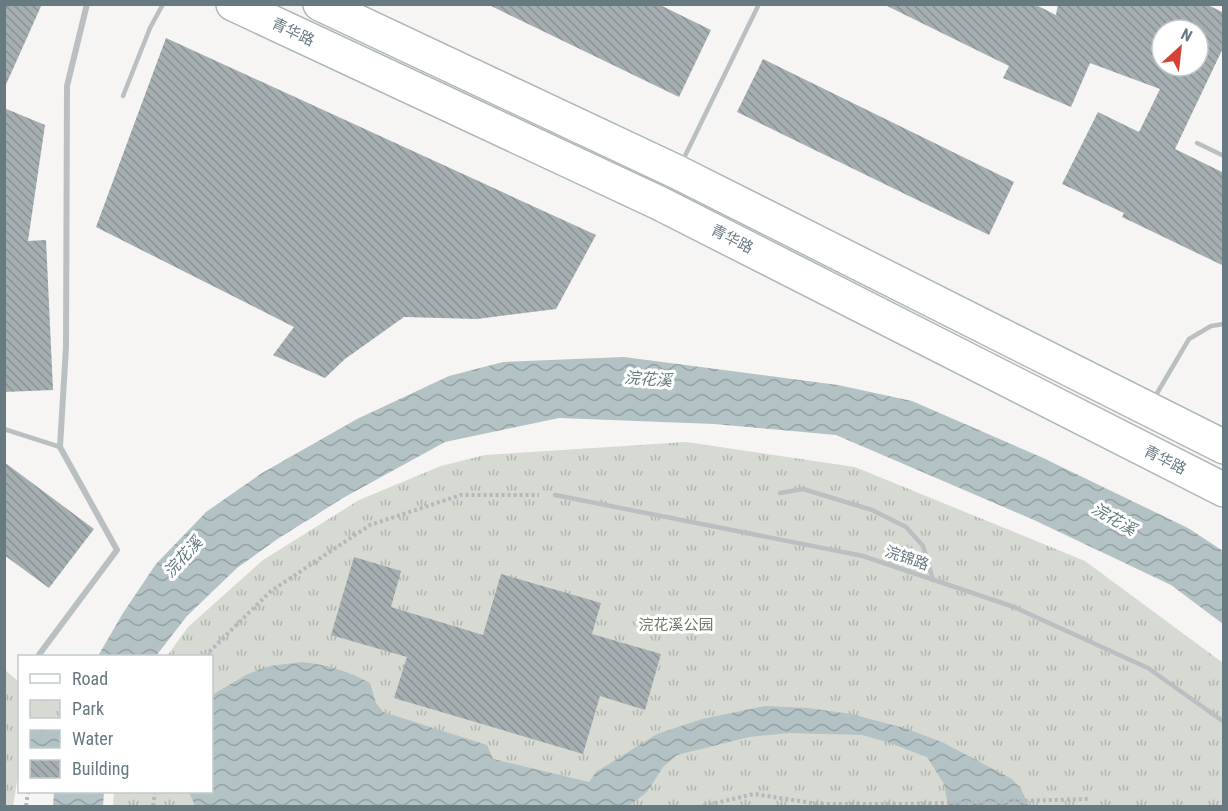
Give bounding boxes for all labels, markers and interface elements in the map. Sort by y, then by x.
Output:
street label: 青华路 [269,14,317,50]
north arrow [1150,18,1210,78]
text: N [1178,24,1195,46]
street label: 青华路 [708,221,756,257]
water label: 浣花溪 [623,368,675,390]
street label: 青华路 [1141,442,1189,478]
water label: 浣花溪 [1088,499,1141,540]
water label: 浣花溪 [160,531,207,581]
street label: 浣锦路 [883,542,931,574]
park label: 浣花溪公园 [638,616,714,634]
legend [18,655,213,793]
text: Road [72,668,108,689]
text: Park [72,698,104,719]
text: Water [72,728,114,749]
text: Building [72,758,129,779]

